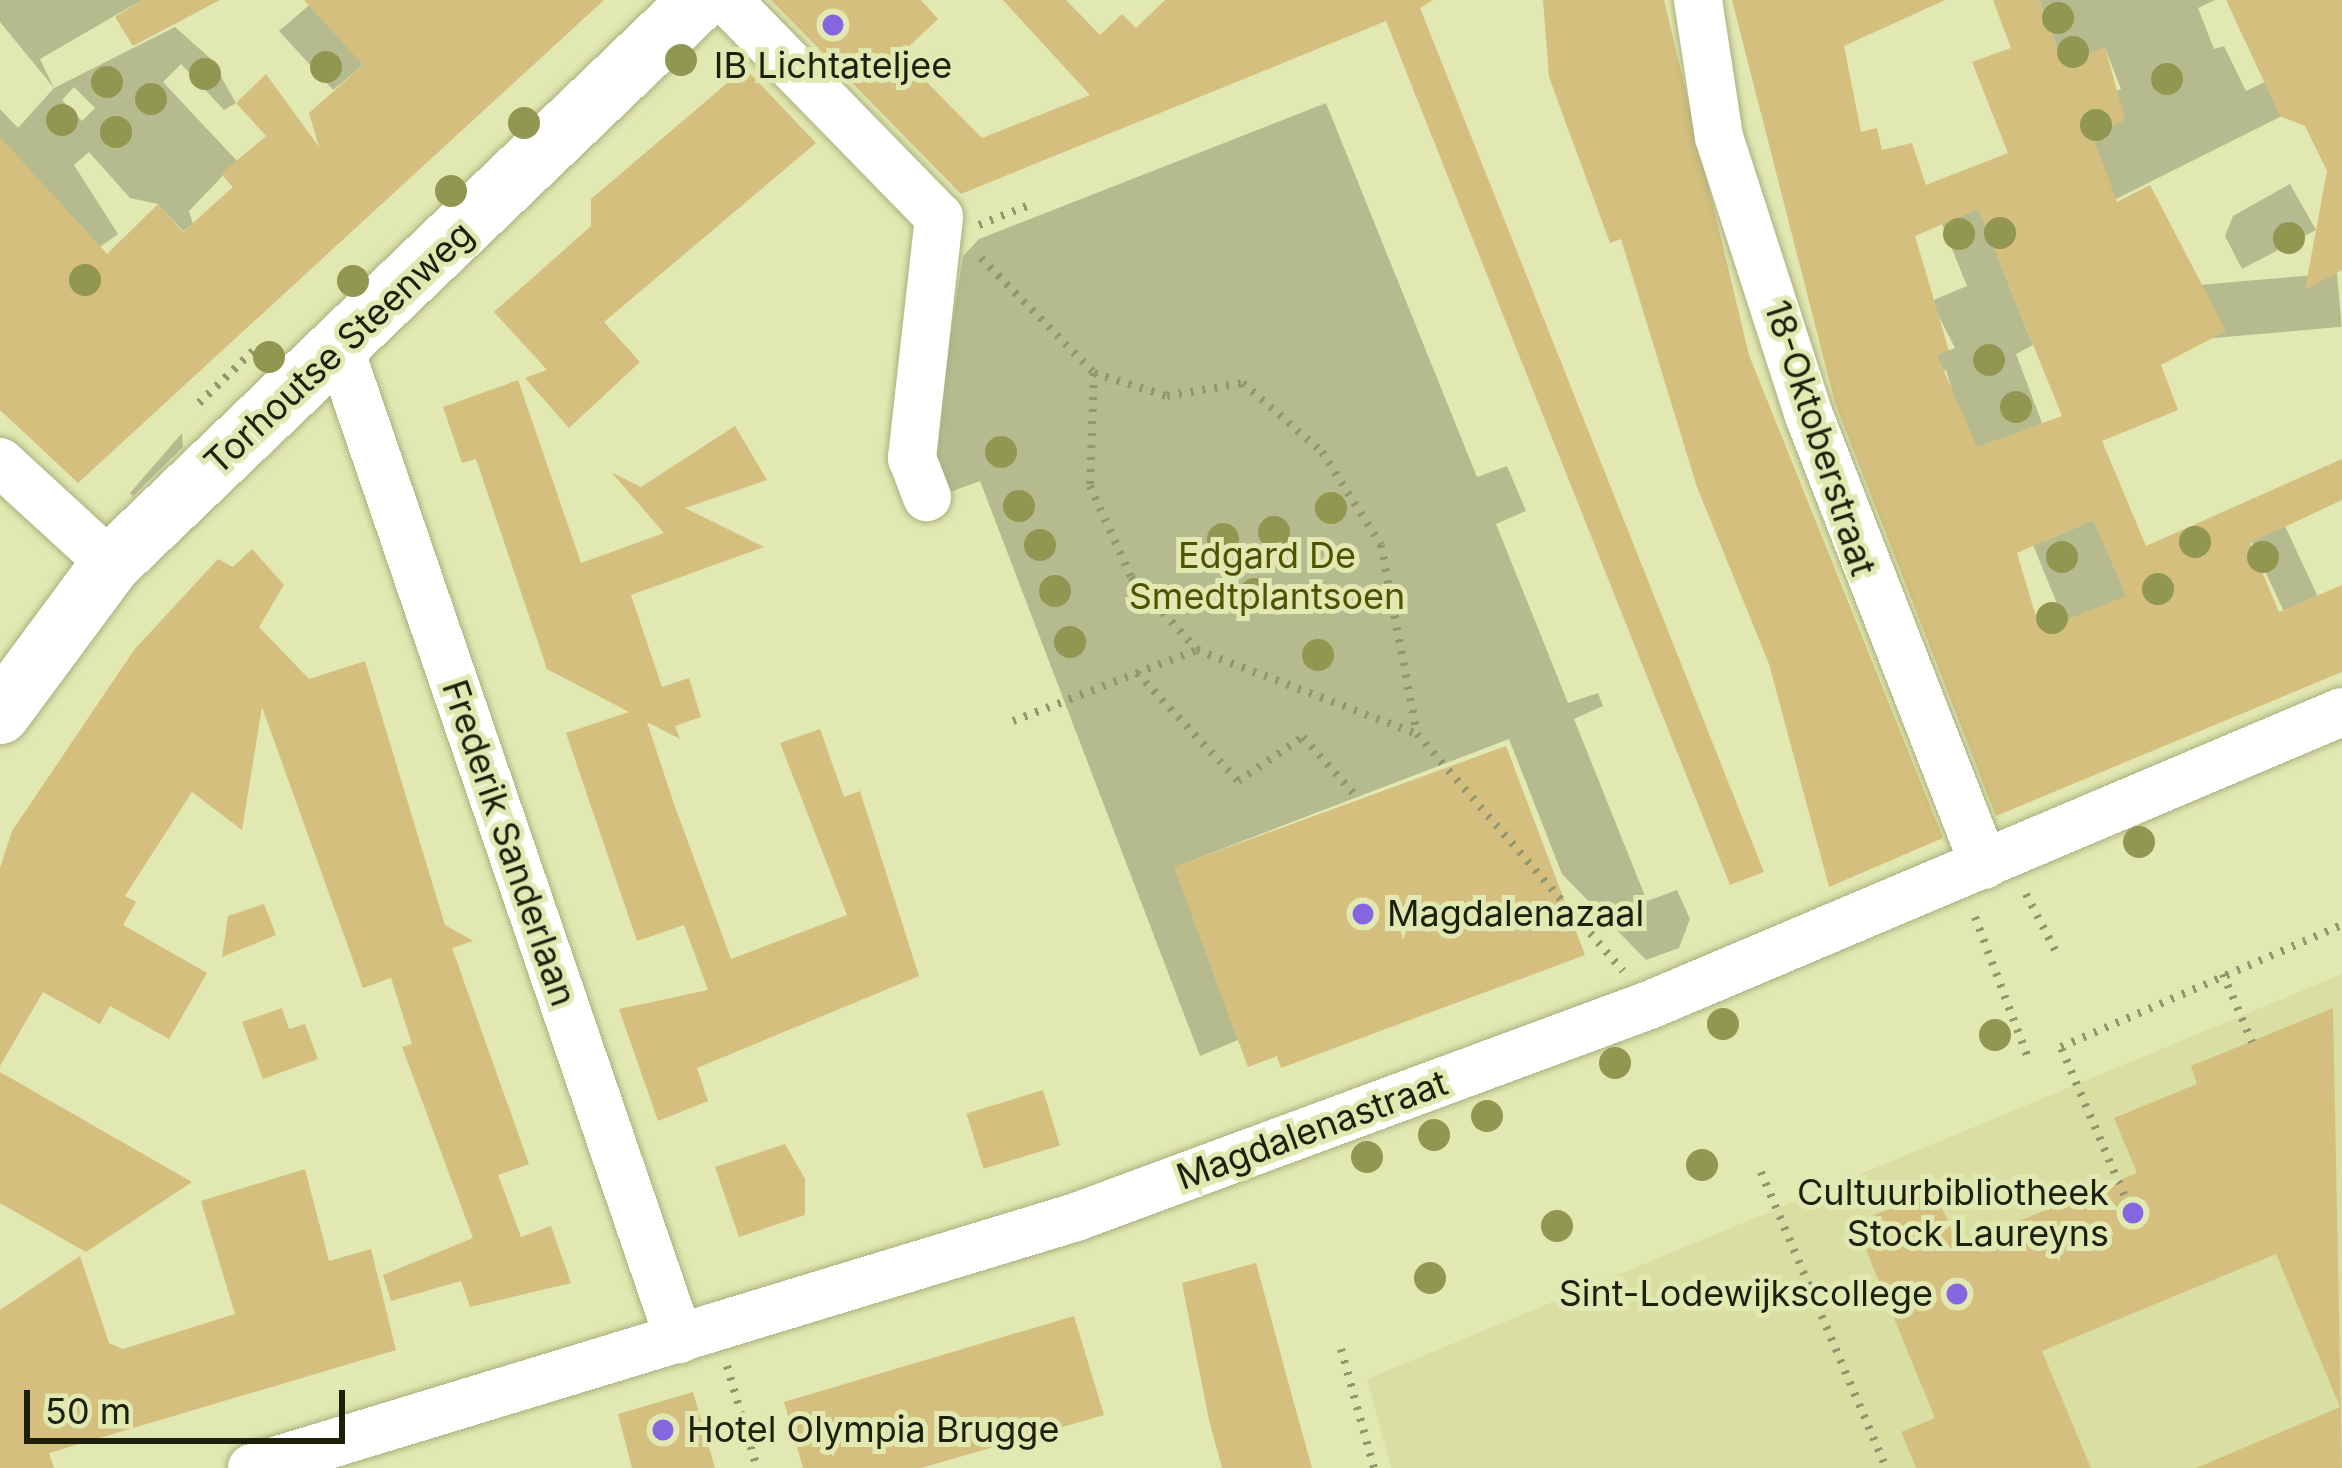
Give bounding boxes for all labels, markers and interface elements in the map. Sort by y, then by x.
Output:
marker: IB Lichtateljee [820,12,846,38]
place label: IB Lichtateljee [714,44,952,88]
street label: Torhoutse Steenweg [196,212,482,484]
street label: 18-Oktoberstraat [1755,295,1885,581]
park label: Edgard De Smedtplantsoen [1129,533,1405,618]
street label: Frederik Sanderlaan [433,674,585,1012]
place label: Magdalenazaal [1387,892,1644,936]
marker: Magdalenazaal [1350,901,1376,927]
street label: Magdalenastraat [1171,1061,1453,1199]
place label: Cultuurbibliotheek Stock Laureyns [1797,1170,2109,1255]
marker: Cultuurbibliotheek Stock Laureyns [2120,1200,2146,1226]
place label: Sint-Lodewijkscollege [1559,1272,1933,1316]
marker: Sint-Lodewijkscollege [1944,1281,1970,1307]
scale bar [30,1366,351,1440]
text: 50 m [45,1389,131,1433]
place label: Hotel Olympia Brugge [687,1408,1059,1452]
marker: Hotel Olympia Brugge [650,1417,676,1443]

